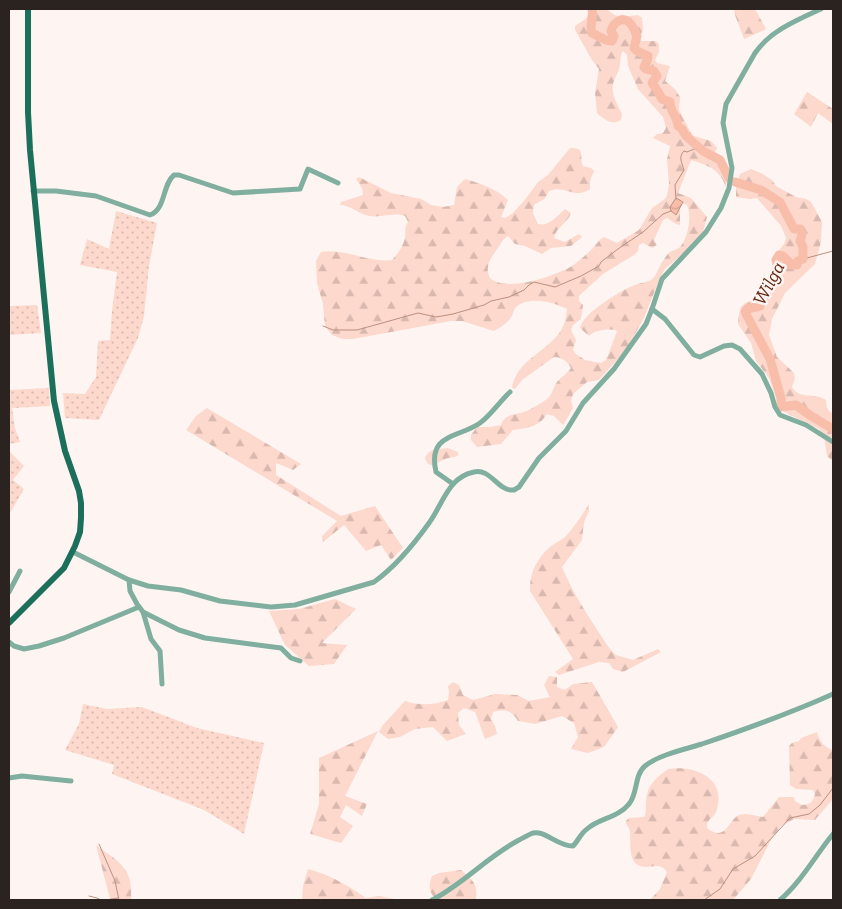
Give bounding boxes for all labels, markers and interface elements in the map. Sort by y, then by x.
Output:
water label: Wilga [748,258,789,309]

